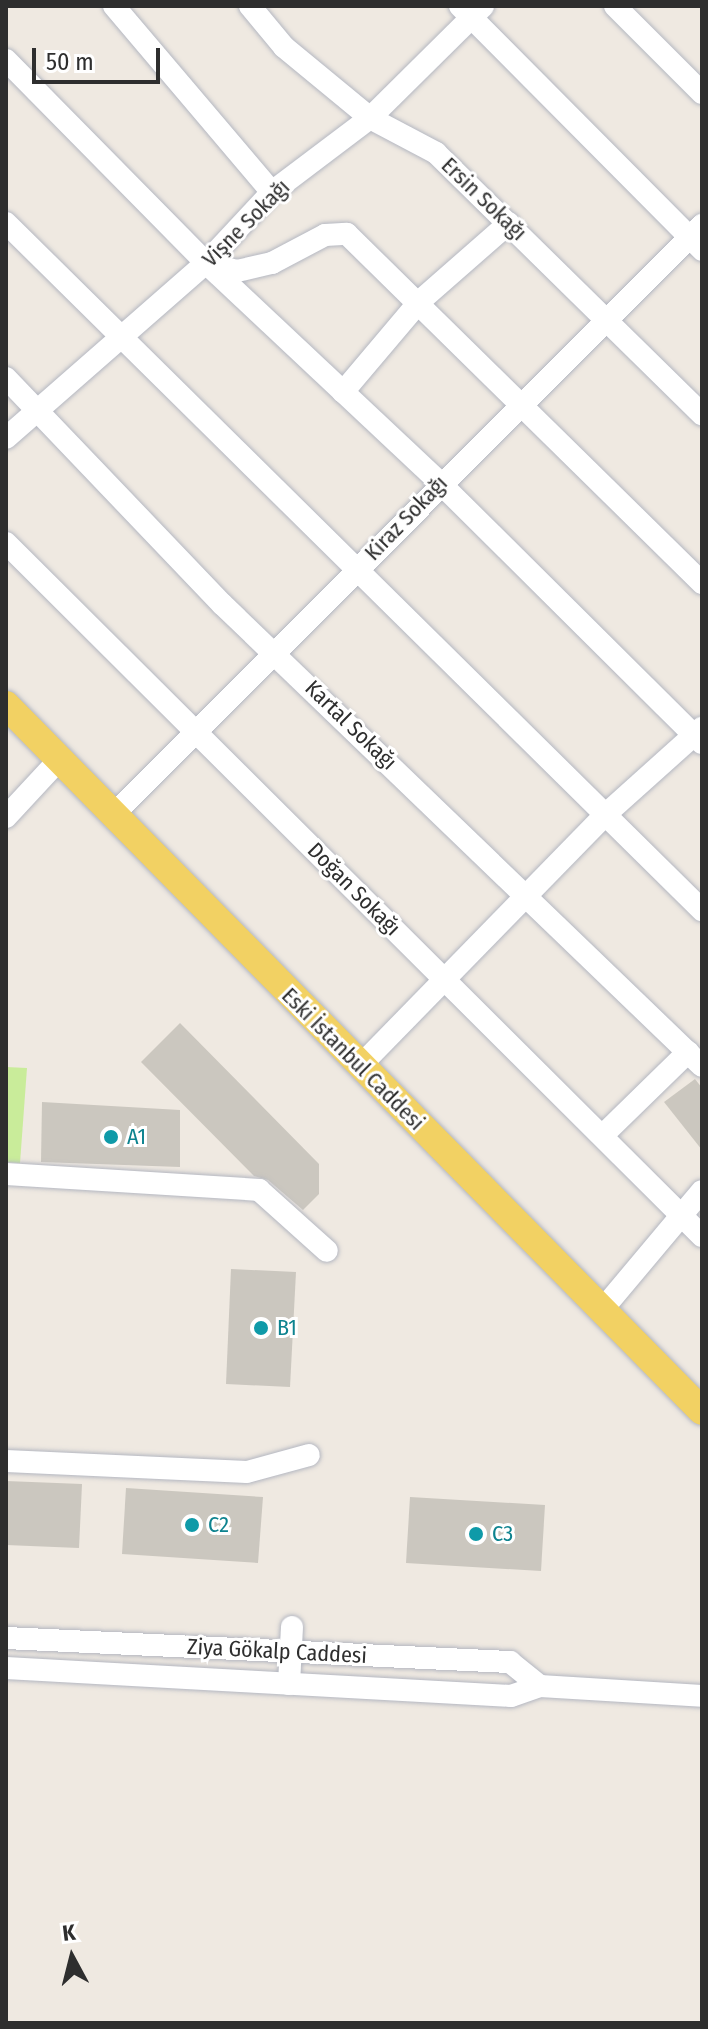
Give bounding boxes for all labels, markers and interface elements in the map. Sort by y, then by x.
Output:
scale bar [36,32,164,82]
text: 50 m [46,48,94,76]
street label: Ersin Sokağı [436,152,532,246]
street label: Vişne Sokağı [197,174,295,272]
street label: Kiraz Sokağı [359,470,453,566]
street label: Kartal Sokağı [300,675,402,775]
street label: Doğan Sokağı [302,837,406,941]
street label: Eski İstanbul Caddesi [276,982,430,1136]
place label: A1 [127,1124,146,1150]
marker: A1 [102,1128,120,1146]
place label: B1 [277,1315,297,1341]
marker: B1 [252,1319,270,1337]
place label: C2 [208,1512,229,1538]
marker: C2 [183,1516,201,1534]
place label: C3 [492,1521,513,1547]
marker: C3 [467,1525,485,1543]
street label: Ziya Gökalp Caddesi [187,1633,367,1669]
north arrow [32,1917,112,1997]
text: K [61,1919,77,1947]

